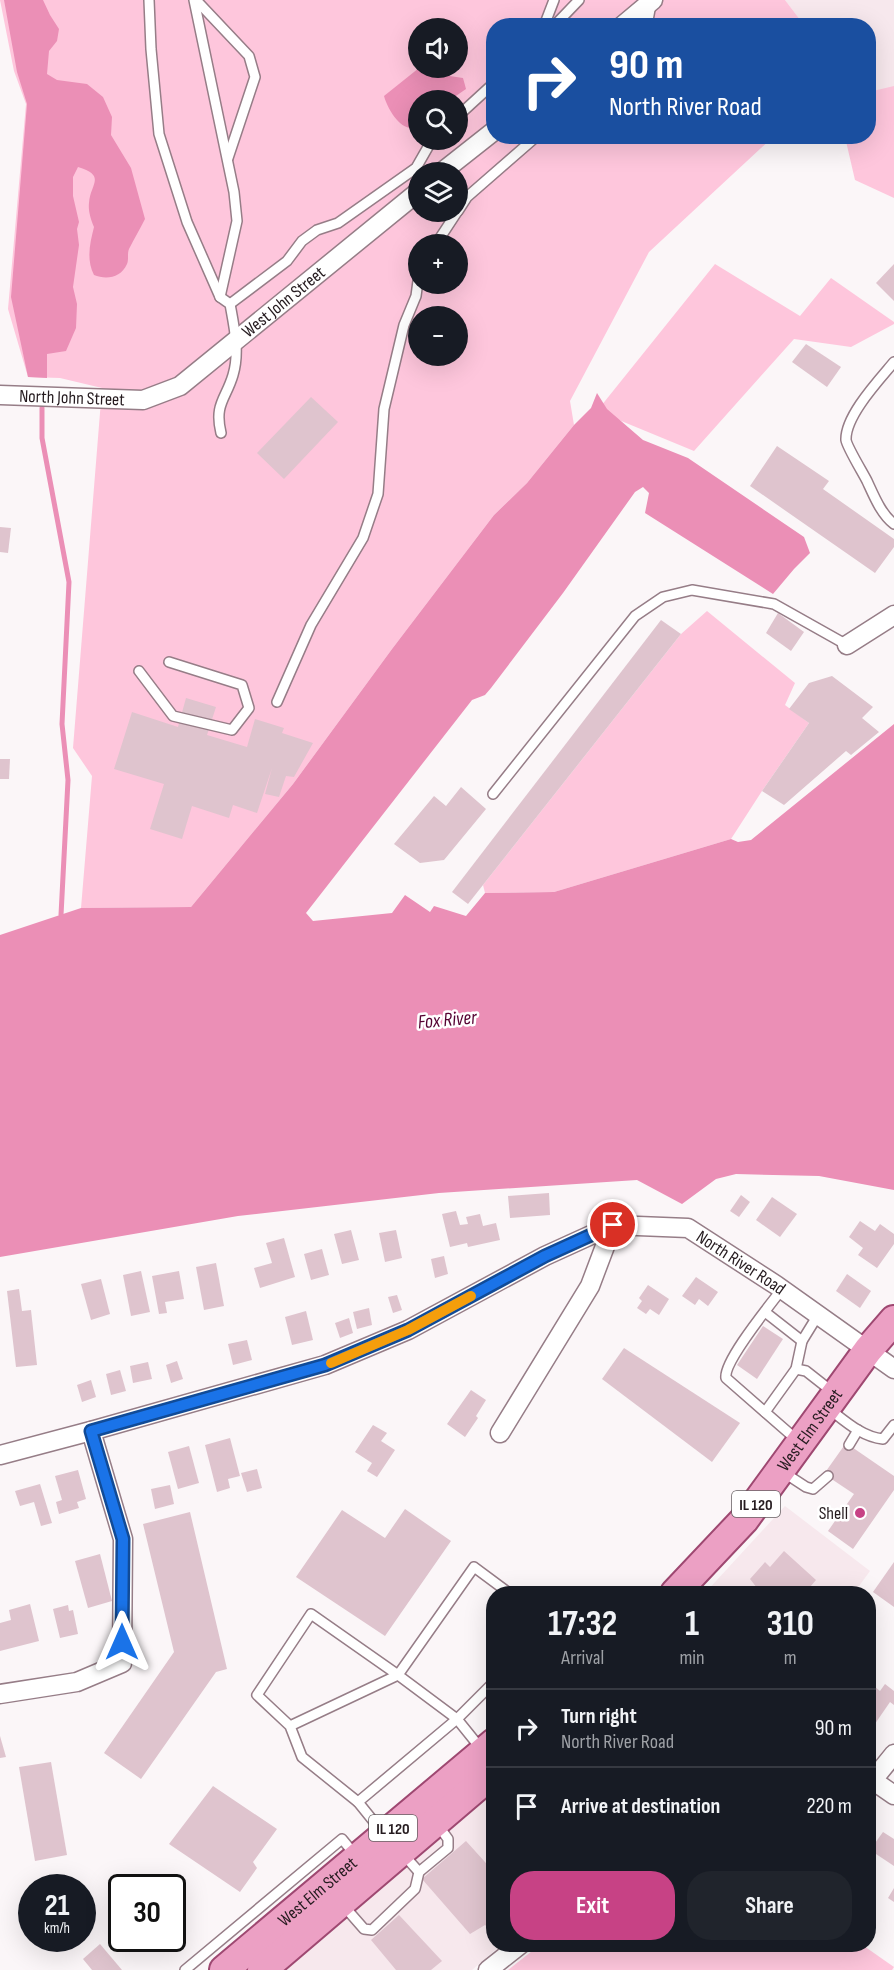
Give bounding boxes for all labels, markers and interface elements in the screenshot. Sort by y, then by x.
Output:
map controls [408,18,468,366]
button: sound [408,18,468,78]
text: 90 m [609,40,683,91]
icon: right [510,42,588,120]
button: search [408,90,468,150]
text: North River Road [609,91,762,123]
button: layers [408,162,468,222]
button: + [408,234,468,294]
street label: West John Street [238,262,330,342]
button: − [408,306,468,366]
street label: North John Street [19,386,126,410]
water label: Fox River [417,1005,479,1035]
pin [587,1199,638,1250]
icon: arrive [596,1208,629,1241]
street label: North River Road [692,1226,789,1299]
street label: West Elm Street [773,1384,847,1475]
road number: IL 120 [732,1491,780,1517]
place label: Shell [819,1503,848,1524]
marker: Shell [853,1506,867,1520]
text: 17:32 [548,1603,617,1646]
text: 1 [685,1603,699,1646]
text: 310 [767,1603,814,1646]
position arrow [90,1610,154,1674]
text: Arrival [561,1646,604,1670]
text: min [679,1646,705,1670]
text: m [784,1646,797,1670]
text: Turn right [561,1703,637,1730]
icon: right [510,1712,543,1745]
text: 90 m [815,1715,852,1742]
text: North River Road [561,1730,674,1754]
icon: arrive [510,1790,543,1823]
text: Arrive at destination [561,1793,720,1820]
text: 220 m [806,1793,852,1820]
road number: IL 120 [369,1815,417,1841]
street label: West Elm Street [274,1852,362,1931]
button: Exit [510,1871,675,1940]
button: Share [687,1871,852,1940]
speed limit sign: 30 [108,1874,186,1952]
text: 21 [45,1888,69,1924]
text: km/h [44,1919,70,1938]

